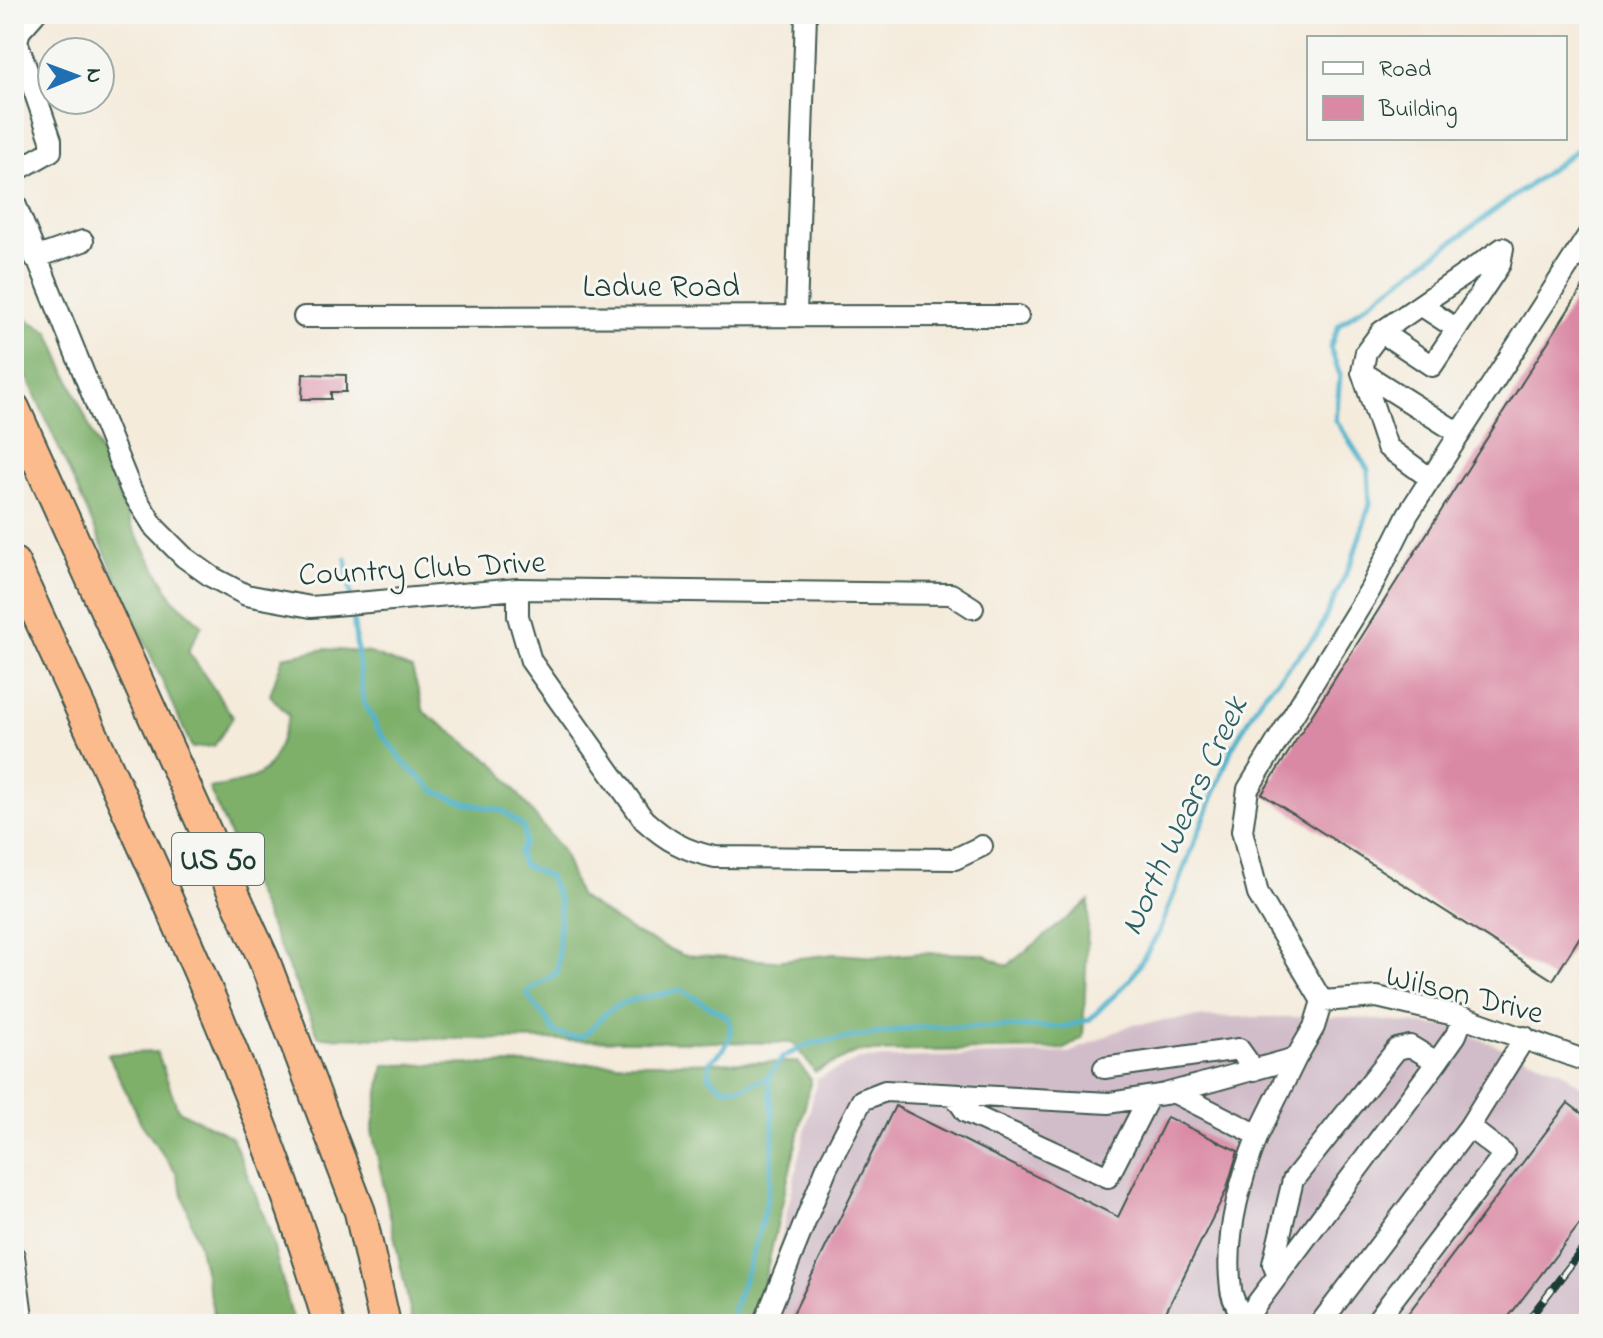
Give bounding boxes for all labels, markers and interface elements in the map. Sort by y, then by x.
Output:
north arrow [36,36,116,116]
legend [1307,36,1567,140]
text: Road [1379,53,1432,88]
text: N [77,68,109,83]
text: Building [1378,93,1458,128]
street label: Ladue Road [582,265,740,312]
street label: Country Club Drive [297,541,548,600]
water label: North Wears Creek [1108,687,1264,944]
road number: US 50 [172,833,264,885]
street label: Wilson Drive [1380,954,1549,1039]

